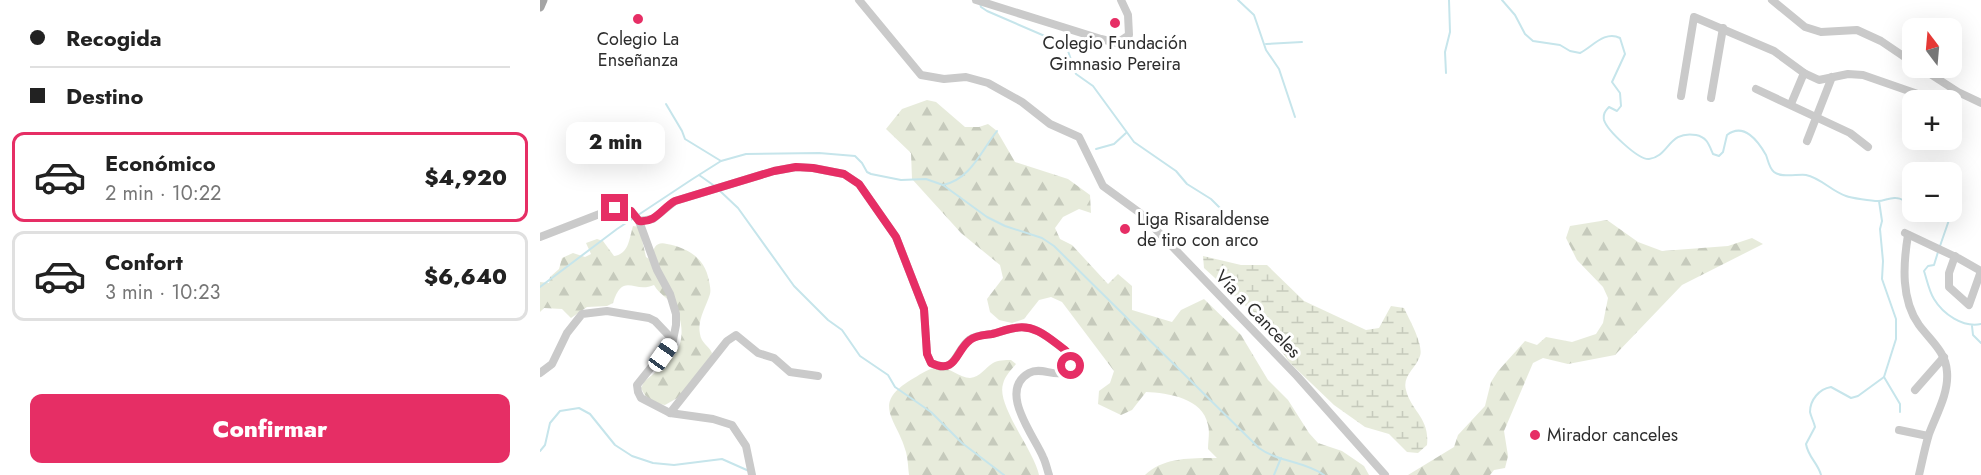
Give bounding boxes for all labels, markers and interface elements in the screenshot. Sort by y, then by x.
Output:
marker: Colegio La Enseñanza [631,12,645,26]
marker: Colegio Fundación Gimnasio Pereira [1108,16,1122,30]
north arrow [1902,18,1962,78]
map controls [1902,18,1962,222]
text: Recogida [66,22,162,54]
place label: Colegio La Enseñanza [597,26,679,73]
place label: Colegio Fundación Gimnasio Pereira [1043,30,1187,77]
text: Destino [66,80,143,112]
button: + [1902,90,1962,150]
callout: 2 min [566,121,664,163]
text: 2 min [589,128,642,157]
text: Económico [105,147,216,179]
icon: car [33,150,87,204]
text: $4,920 [424,161,507,193]
button: − [1902,162,1962,222]
text: 2 min · 10:22 [105,179,221,208]
route end [601,194,628,221]
place label: Liga Risaraldense de tiro con arco [1137,206,1269,253]
marker: Liga Risaraldense de tiro con arco [1118,222,1132,236]
text: Confort [105,246,183,278]
icon: car [33,249,87,303]
text: $6,640 [424,260,507,292]
street label: Vía a Canceles [1209,264,1307,364]
text: 3 min · 10:23 [105,278,221,307]
car [645,335,681,375]
route start [1057,352,1084,379]
button: Confirmar [30,394,510,463]
place label: Mirador canceles [1547,422,1678,448]
marker: Mirador canceles [1528,428,1542,442]

